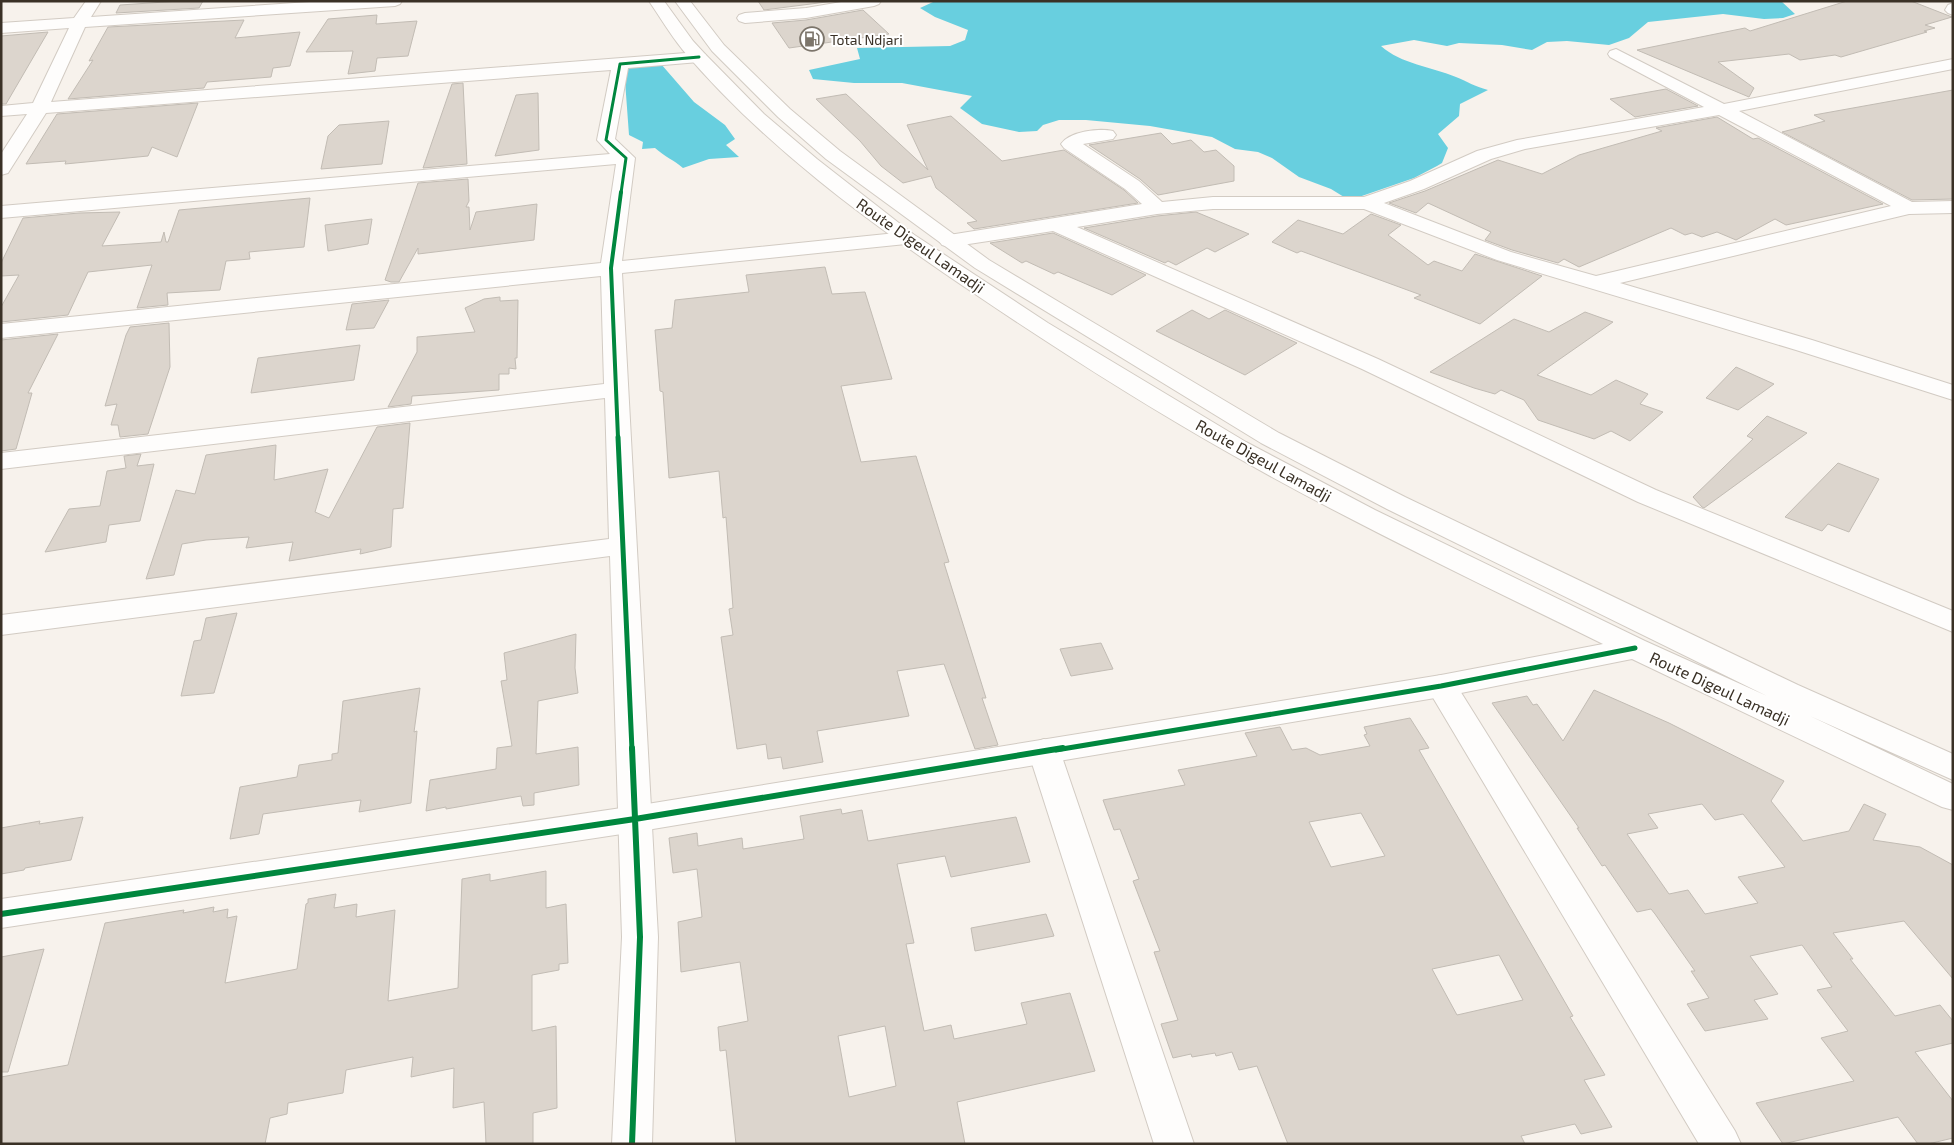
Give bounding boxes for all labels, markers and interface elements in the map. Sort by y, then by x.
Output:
fuel station icon: Total Ndjari [799,26,825,52]
place label: Total Ndjari [830,31,903,48]
street label: Route Digeul Lamadji [853,194,989,297]
street label: Route Digeul Lamadji [1192,415,1335,506]
street label: Route Digeul Lamadji [1647,647,1793,730]

